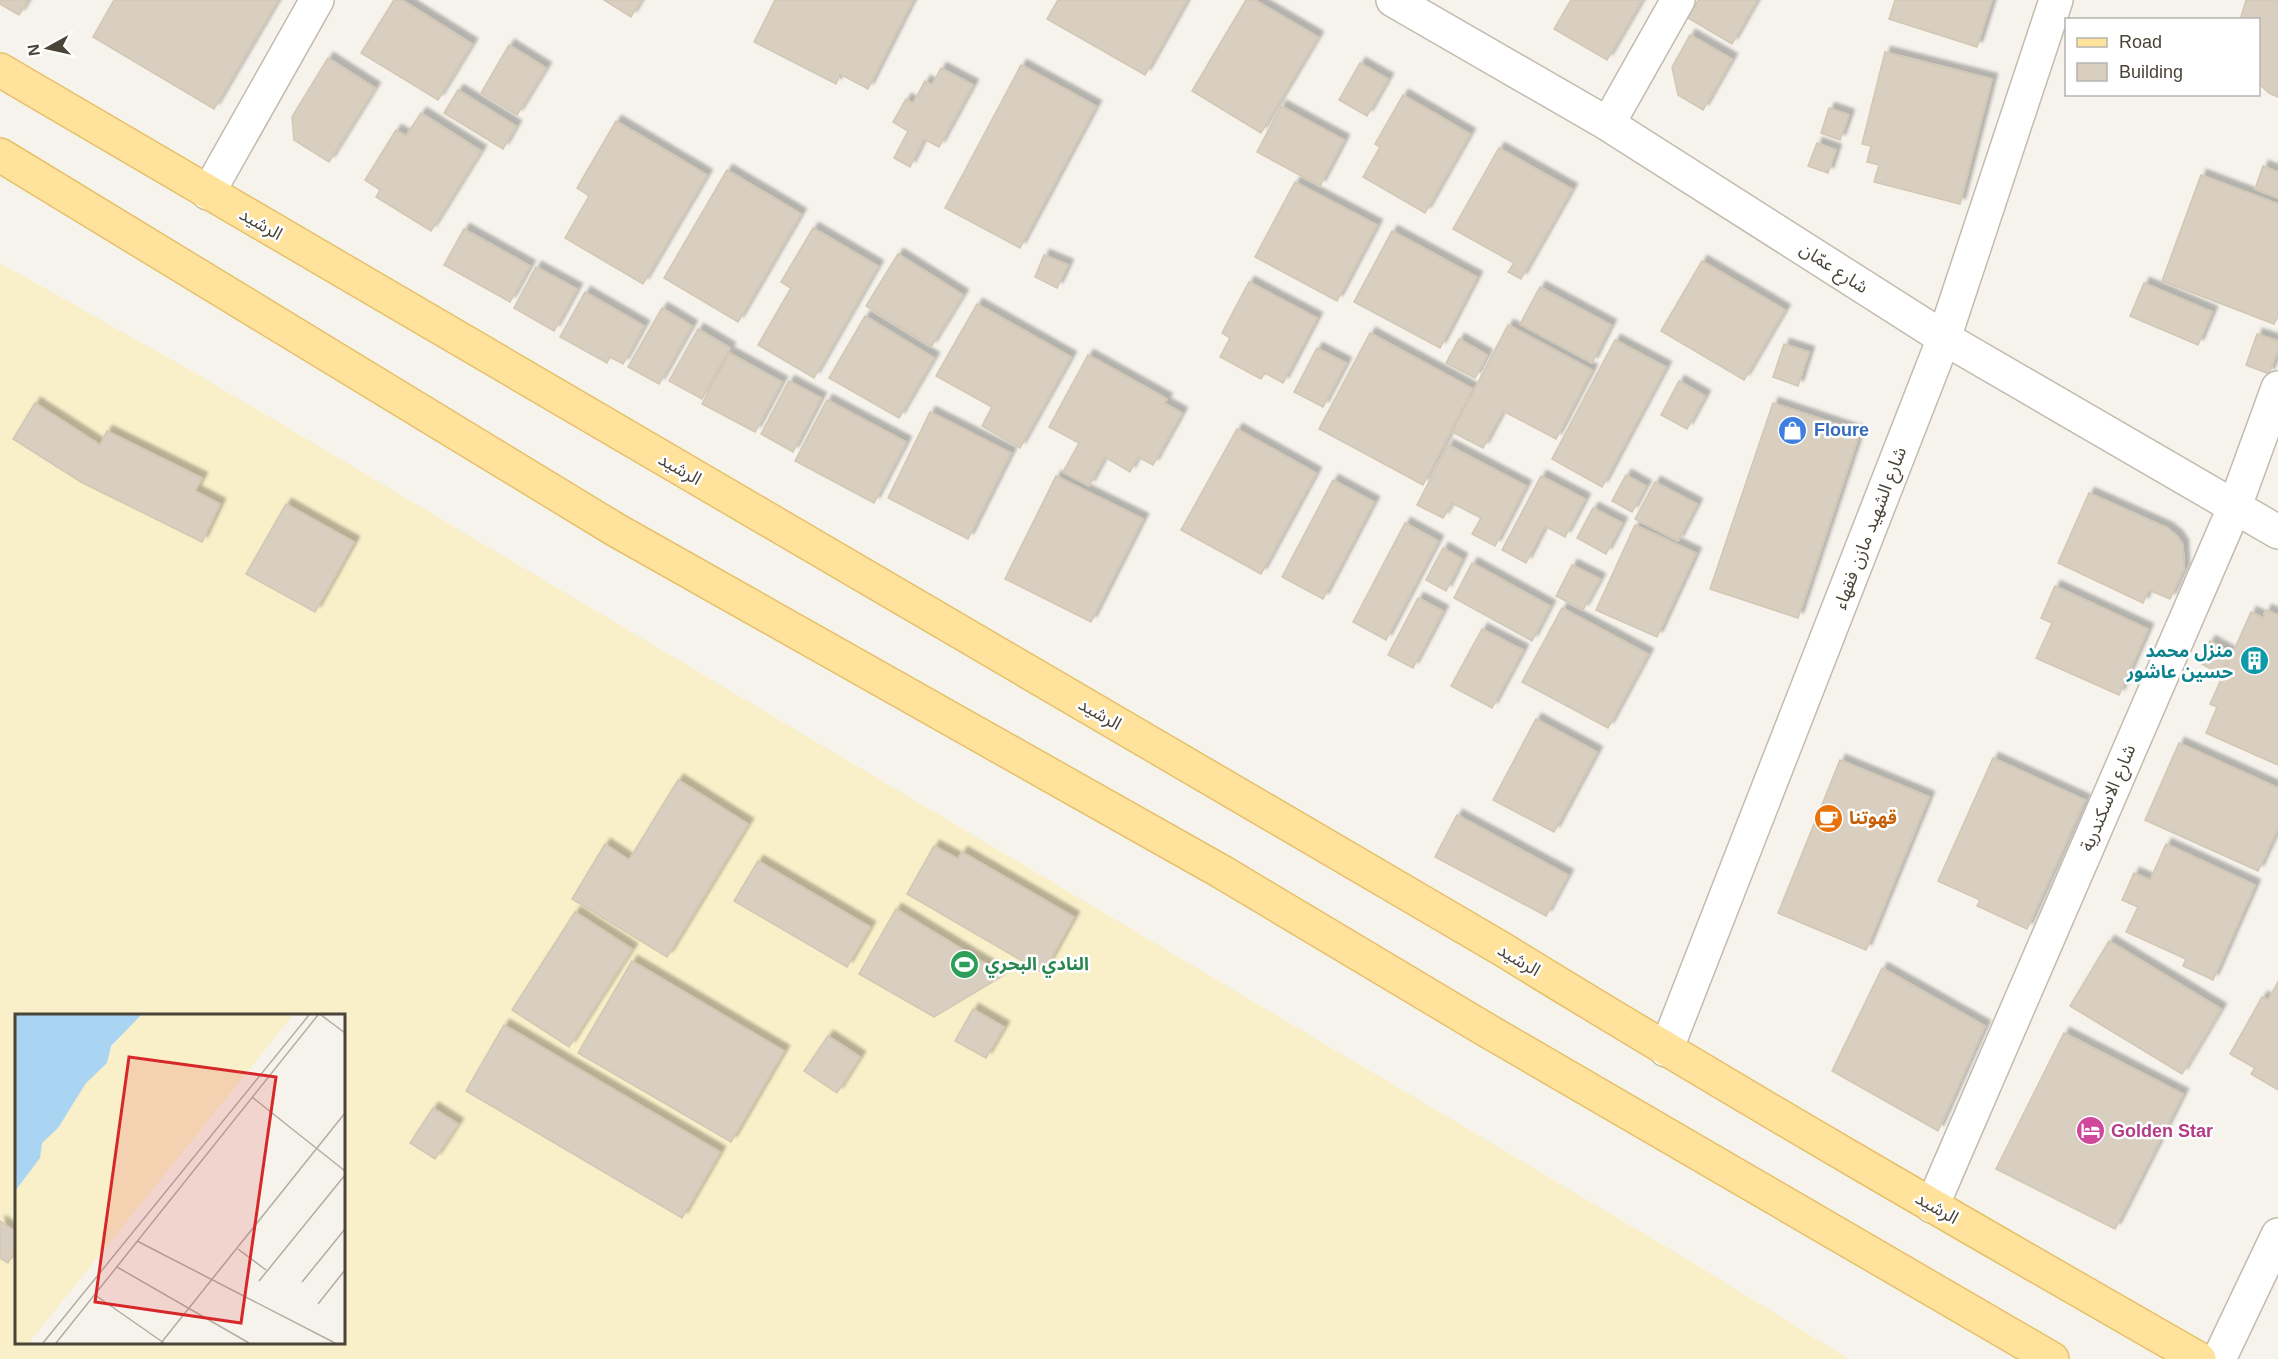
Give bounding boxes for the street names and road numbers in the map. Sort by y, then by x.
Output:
street label: الرشيد [236,204,286,245]
street label: شارع عمّان [1794,239,1872,301]
street label: شارع الشهيد مازن فقهاء [1830,444,1914,613]
street label: الرشيد [655,449,705,490]
street label: الرشيد [1075,694,1125,735]
street label: شارع الاسكندرية [2077,742,2143,856]
street label: الرشيد [1494,940,1544,981]
street label: الرشيد [1912,1188,1962,1229]

